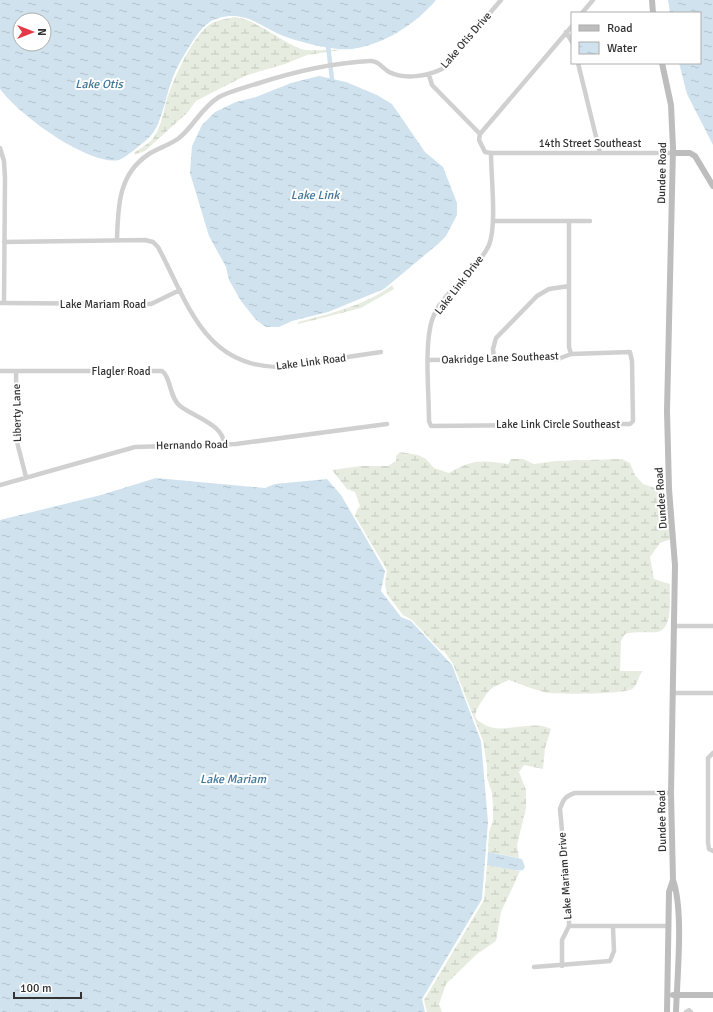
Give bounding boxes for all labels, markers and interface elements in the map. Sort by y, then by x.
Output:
street label: Lake Otis Drive [438,9,494,71]
north arrow [12,12,52,52]
legend [571,12,701,64]
text: Road [607,21,633,36]
text: N [35,28,48,36]
text: Water [607,41,638,56]
water label: Lake Otis [75,77,124,92]
street label: 14th Street Southeast [539,137,641,150]
street label: Dundee Road [655,142,669,204]
water label: Lake Link [291,188,340,203]
street label: Lake Link Drive [432,253,486,317]
street label: Lake Mariam Road [60,298,146,311]
street label: Oakridge Lane Southeast [441,349,559,367]
street label: Lake Link Road [275,351,347,373]
street label: Flagler Road [92,365,151,378]
street label: Liberty Lane [10,384,24,442]
street label: Lake Link Circle Southeast [496,418,620,431]
street label: Hernando Road [156,438,228,452]
street label: Dundee Road [652,466,670,529]
water label: Lake Mariam [200,772,266,787]
street label: Dundee Road [655,790,669,852]
street label: Lake Mariam Drive [555,832,575,920]
scale bar [14,974,81,1000]
text: 100 m [20,981,52,996]

